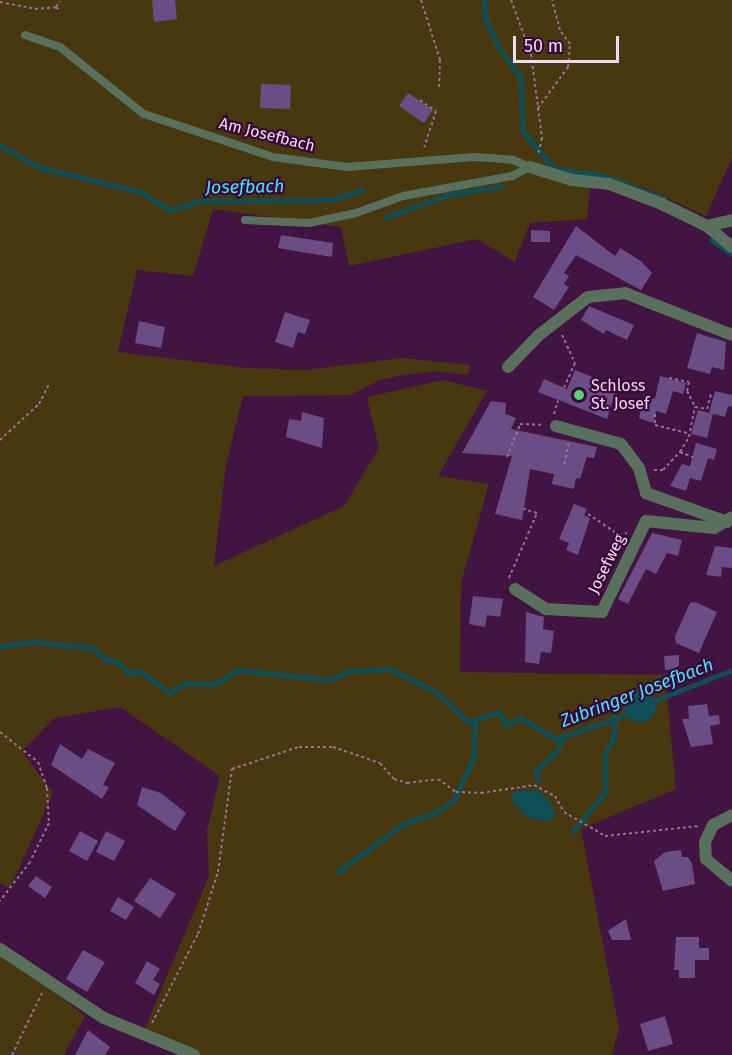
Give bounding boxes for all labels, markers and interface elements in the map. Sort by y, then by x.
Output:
scale bar [516,24,622,62]
text: 50 m [524,35,563,57]
street label: Am Josefbach [217,114,317,156]
water label: Josefbach [205,176,285,198]
place label: Schloss St. Josef [591,376,649,414]
marker: Schloss St. Josef [572,388,586,402]
street label: Josefweg [584,531,630,597]
water label: Zubringer Josefbach [557,654,717,732]

